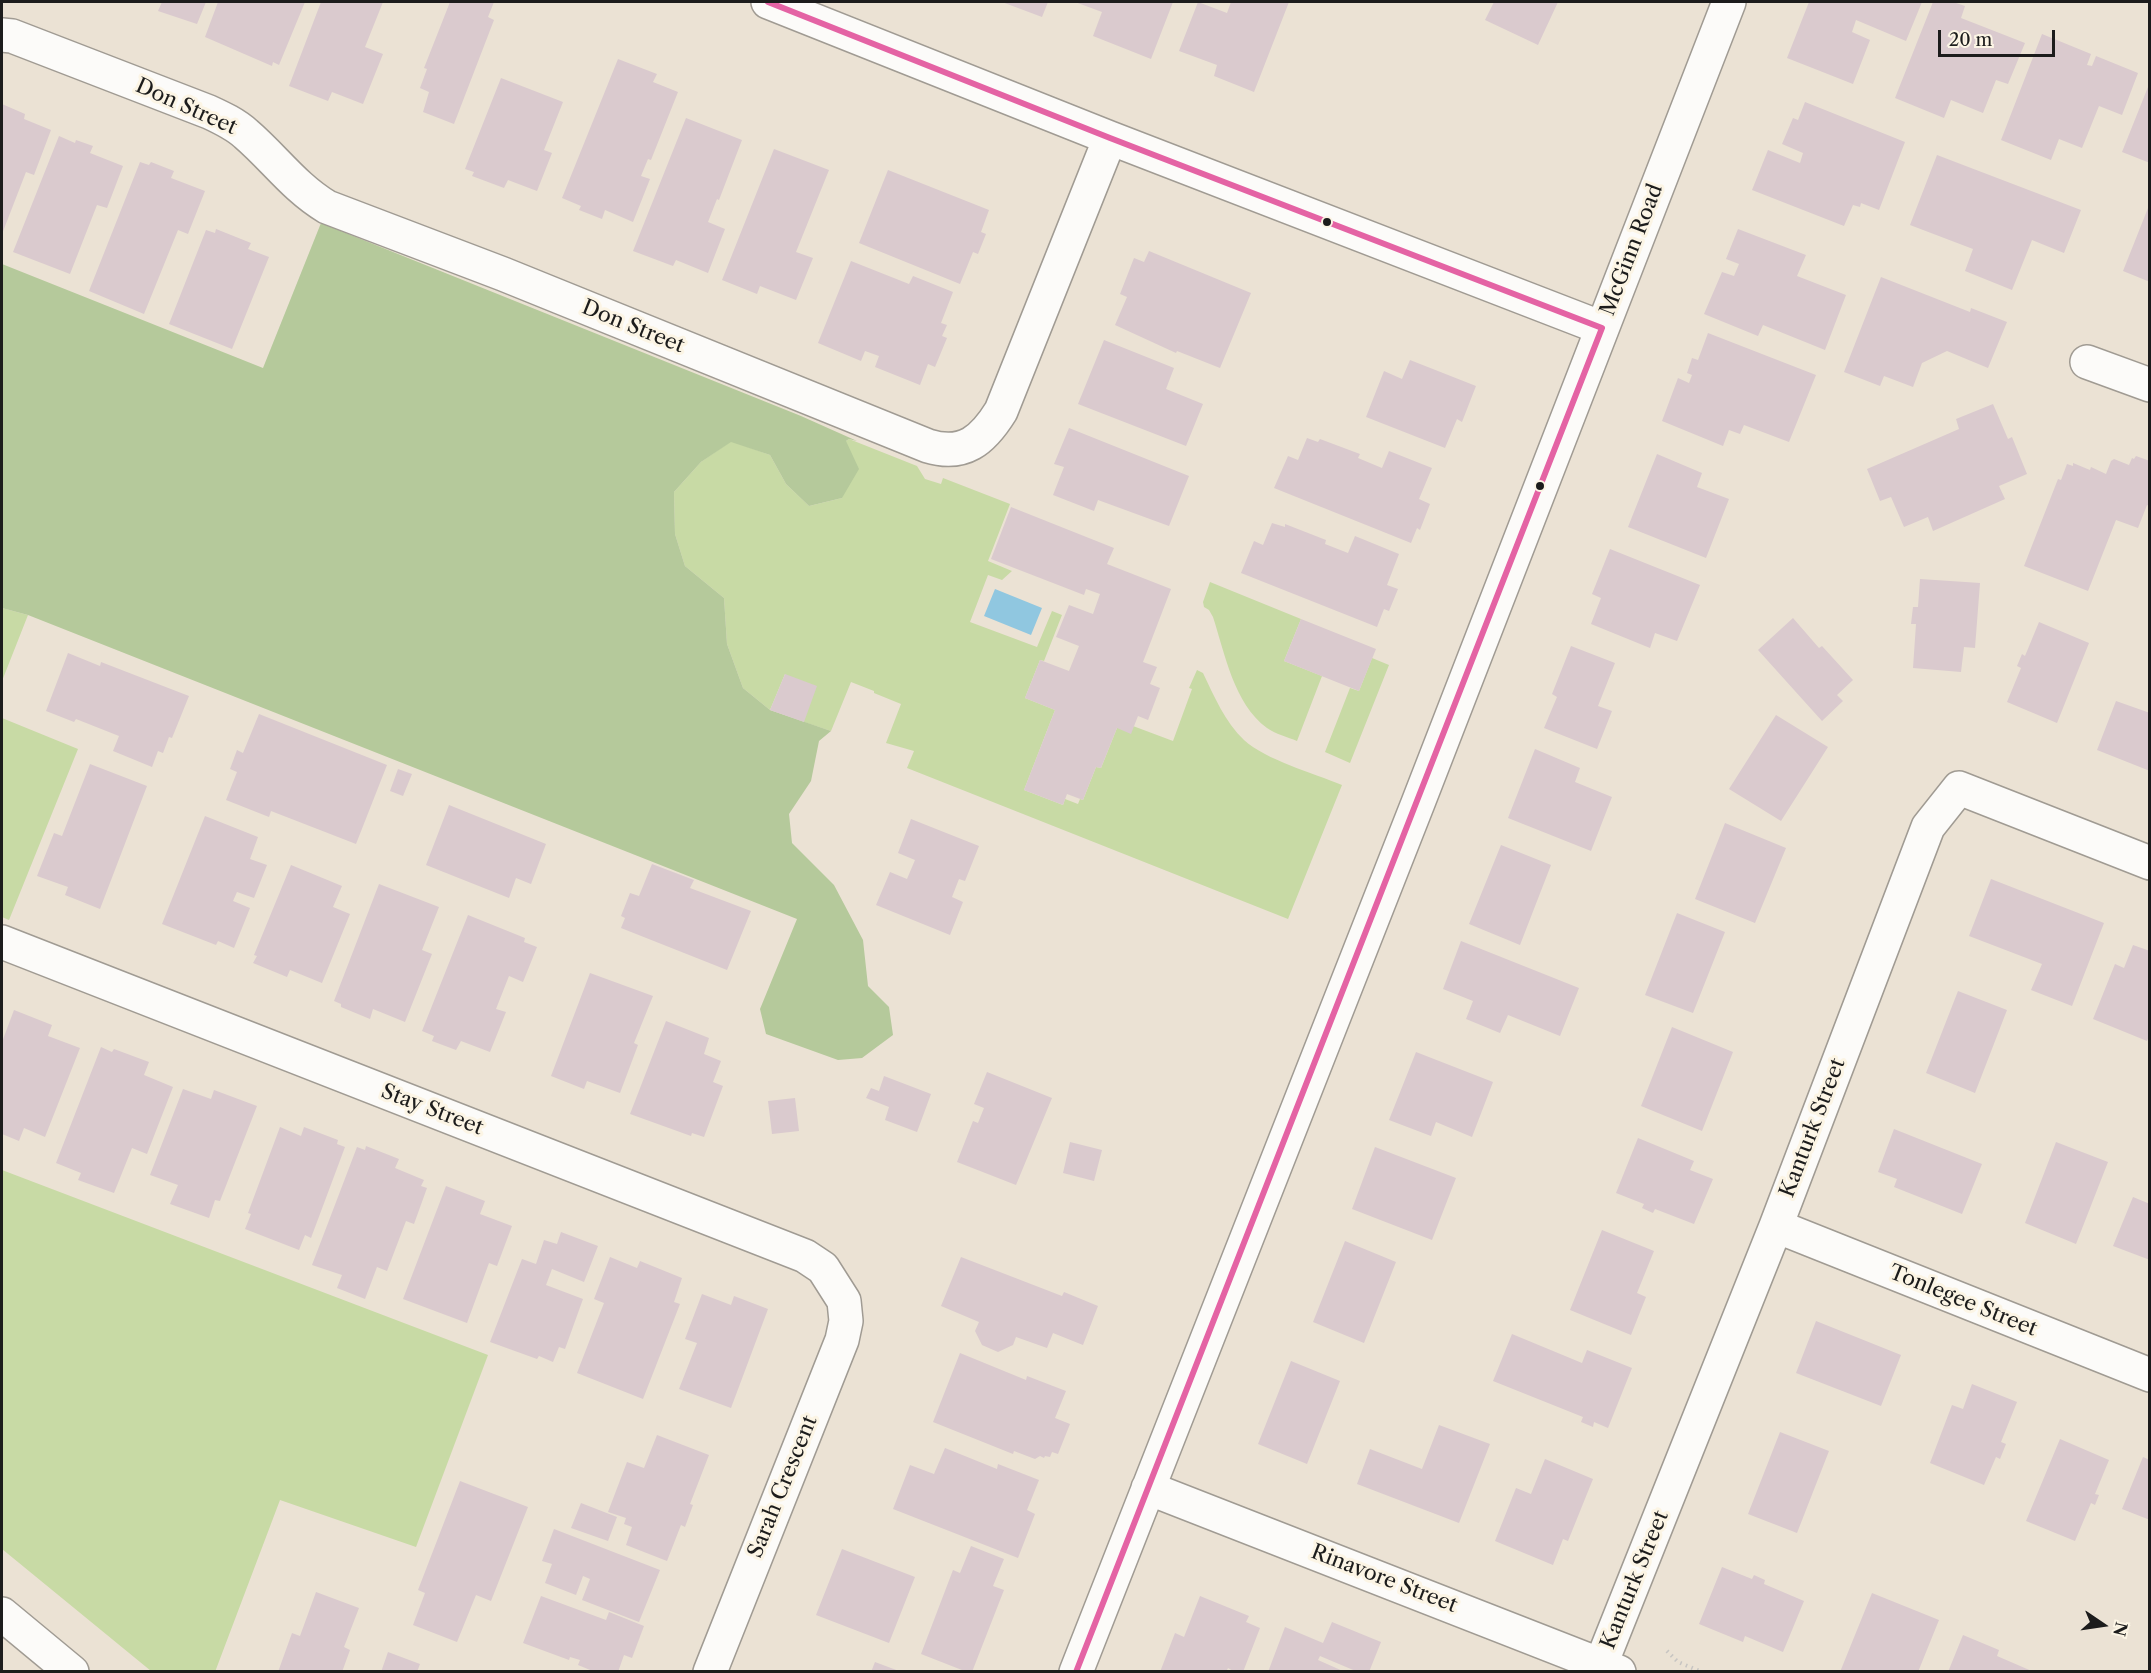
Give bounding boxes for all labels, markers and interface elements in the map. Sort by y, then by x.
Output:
scale bar [1941,18,2058,56]
text: 20 m [1949,29,1992,51]
street label: Don Street [131,73,241,141]
street label: McGinn Road [1595,181,1669,319]
unlabelled marker [1321,216,1333,228]
street label: Don Street [578,295,688,359]
unlabelled marker [1534,480,1546,492]
street label: Kanturk Street [1775,1055,1851,1201]
street label: Stay Street [377,1079,487,1141]
street label: Tonlegee Street [1885,1260,2041,1342]
street label: Sarah Crescent [743,1412,823,1562]
street label: Kanturk Street [1596,1507,1674,1653]
street label: Rinavore Street [1307,1540,1461,1618]
north arrow [2073,1595,2133,1655]
text: N [2109,1620,2132,1638]

